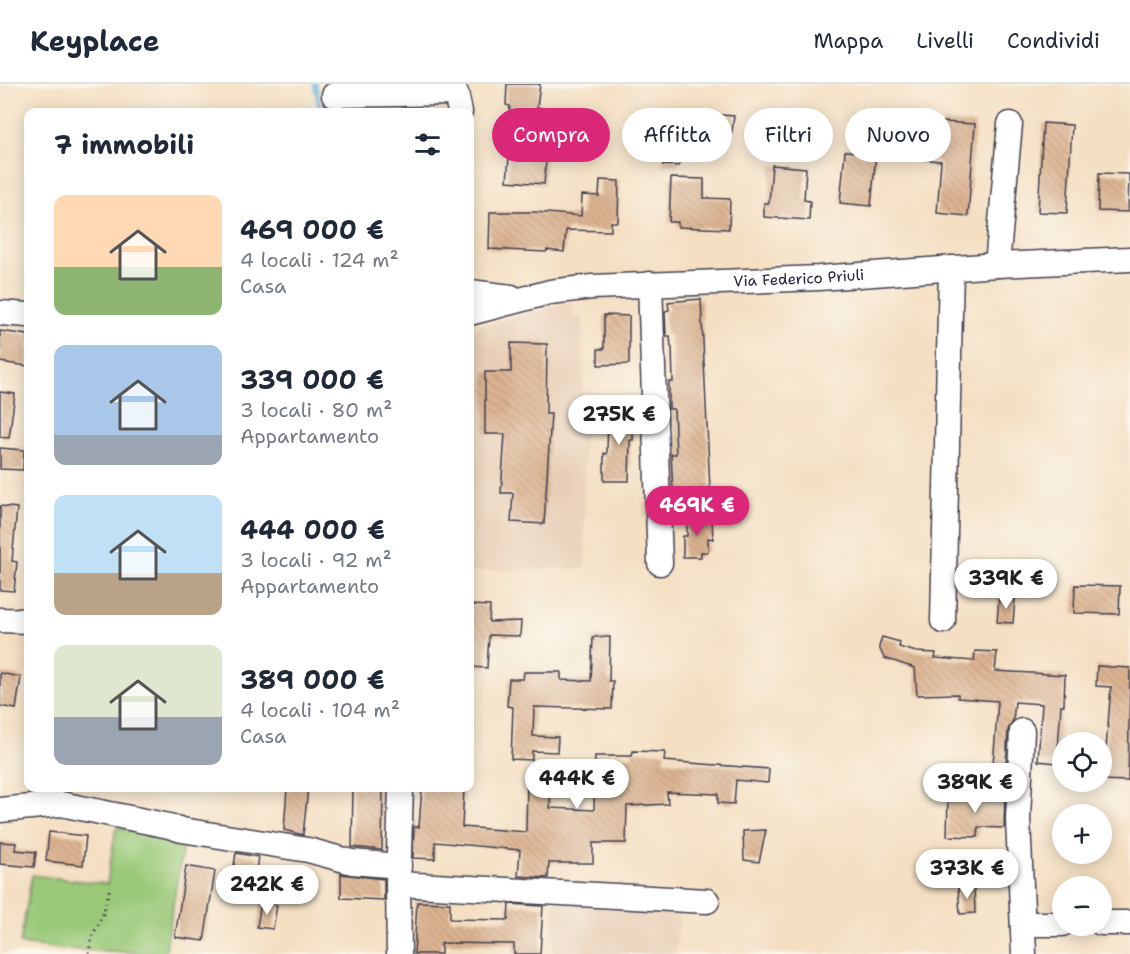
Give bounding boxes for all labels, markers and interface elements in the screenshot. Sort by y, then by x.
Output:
text: Keyplace [30,22,160,60]
text: Mappa [813,27,883,55]
text: Livelli [916,27,974,55]
text: Condividi [1007,27,1100,55]
chip: Compra [492,108,610,162]
chip: Affitta [622,108,732,162]
chip: Filtri [744,108,833,162]
chip: Nuovo [845,108,951,162]
text: 7 immobili [54,127,194,162]
icon: filters [411,128,444,161]
text: 469 000 € [240,212,384,247]
icon: home [102,219,174,291]
text: 4 locali · 124 m² [240,247,399,273]
street label: Via Federico Priuli [733,265,865,291]
text: Casa [240,273,286,299]
text: 339 000 € [240,362,384,397]
icon: home [102,369,174,441]
pin: 275K € [570,395,668,446]
text: 3 locali · 80 m² [240,397,392,423]
text: 275K € [582,401,656,427]
text: Appartamento [240,423,379,449]
pin: 469K € [648,486,746,537]
text: 469K € [659,492,735,518]
text: 444 000 € [240,512,385,547]
icon: home [102,519,174,591]
text: 3 locali · 92 m² [240,547,392,573]
pin: 339K € [957,559,1055,610]
text: 339K € [968,565,1044,591]
text: Appartamento [240,573,379,599]
text: 389 000 € [240,662,385,697]
icon: home [102,669,174,741]
text: 4 locali · 104 m² [240,697,400,723]
text: Casa [240,723,286,749]
map controls [1052,732,1112,936]
button: locate [1052,732,1112,792]
pin: 444K € [528,759,626,810]
pin: 389K € [926,763,1024,814]
text: 444K € [539,765,615,791]
text: 389K € [937,769,1013,795]
button: + [1052,804,1112,864]
pin: 373K € [918,849,1016,900]
text: 373K € [930,855,1004,881]
pin: 242K € [218,865,316,916]
text: 242K € [230,871,304,897]
button: − [1052,876,1112,936]

